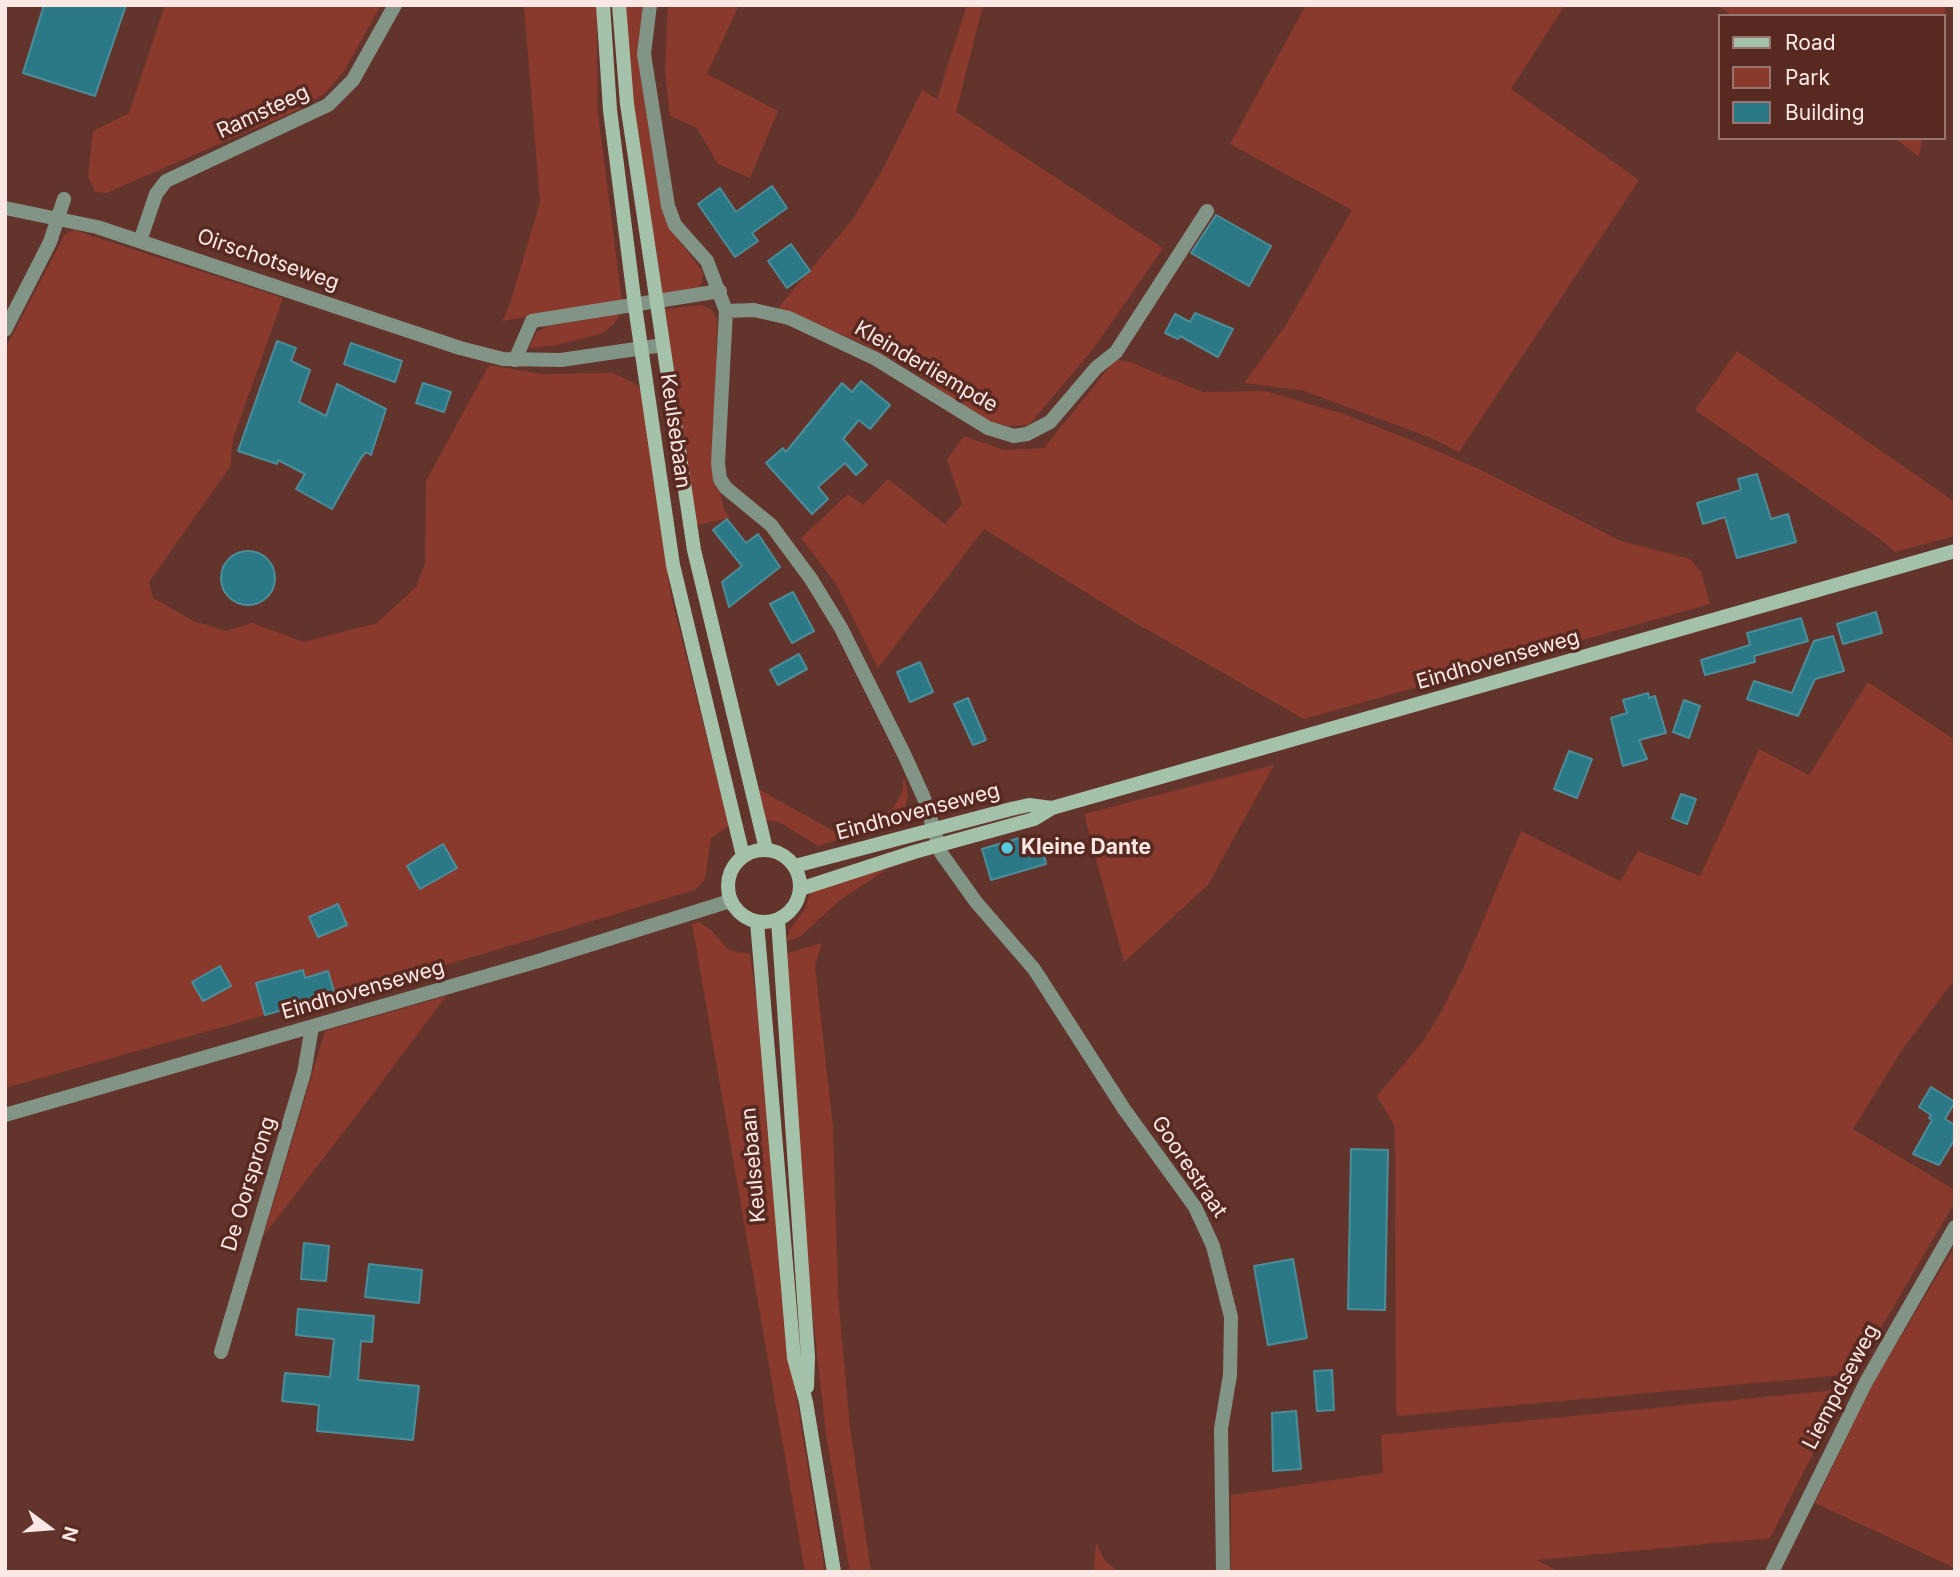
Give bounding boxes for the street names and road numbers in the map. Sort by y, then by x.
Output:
street label: Ramsteeg [213,80,313,144]
street label: Oirschotseweg [194,224,342,296]
street label: Kleinderliempde [850,316,1002,418]
street label: Keulsebaan [654,372,696,490]
street label: Eindhovenseweg [1414,625,1582,695]
street label: Eindhovenseweg [833,778,1003,846]
street label: Eindhovenseweg [279,955,447,1025]
street label: Keulsebaan [736,1106,772,1224]
street label: Goorestraat [1146,1111,1232,1223]
street label: De Oorsprong [217,1114,281,1254]
street label: Liempdseweg [1797,1320,1885,1454]

